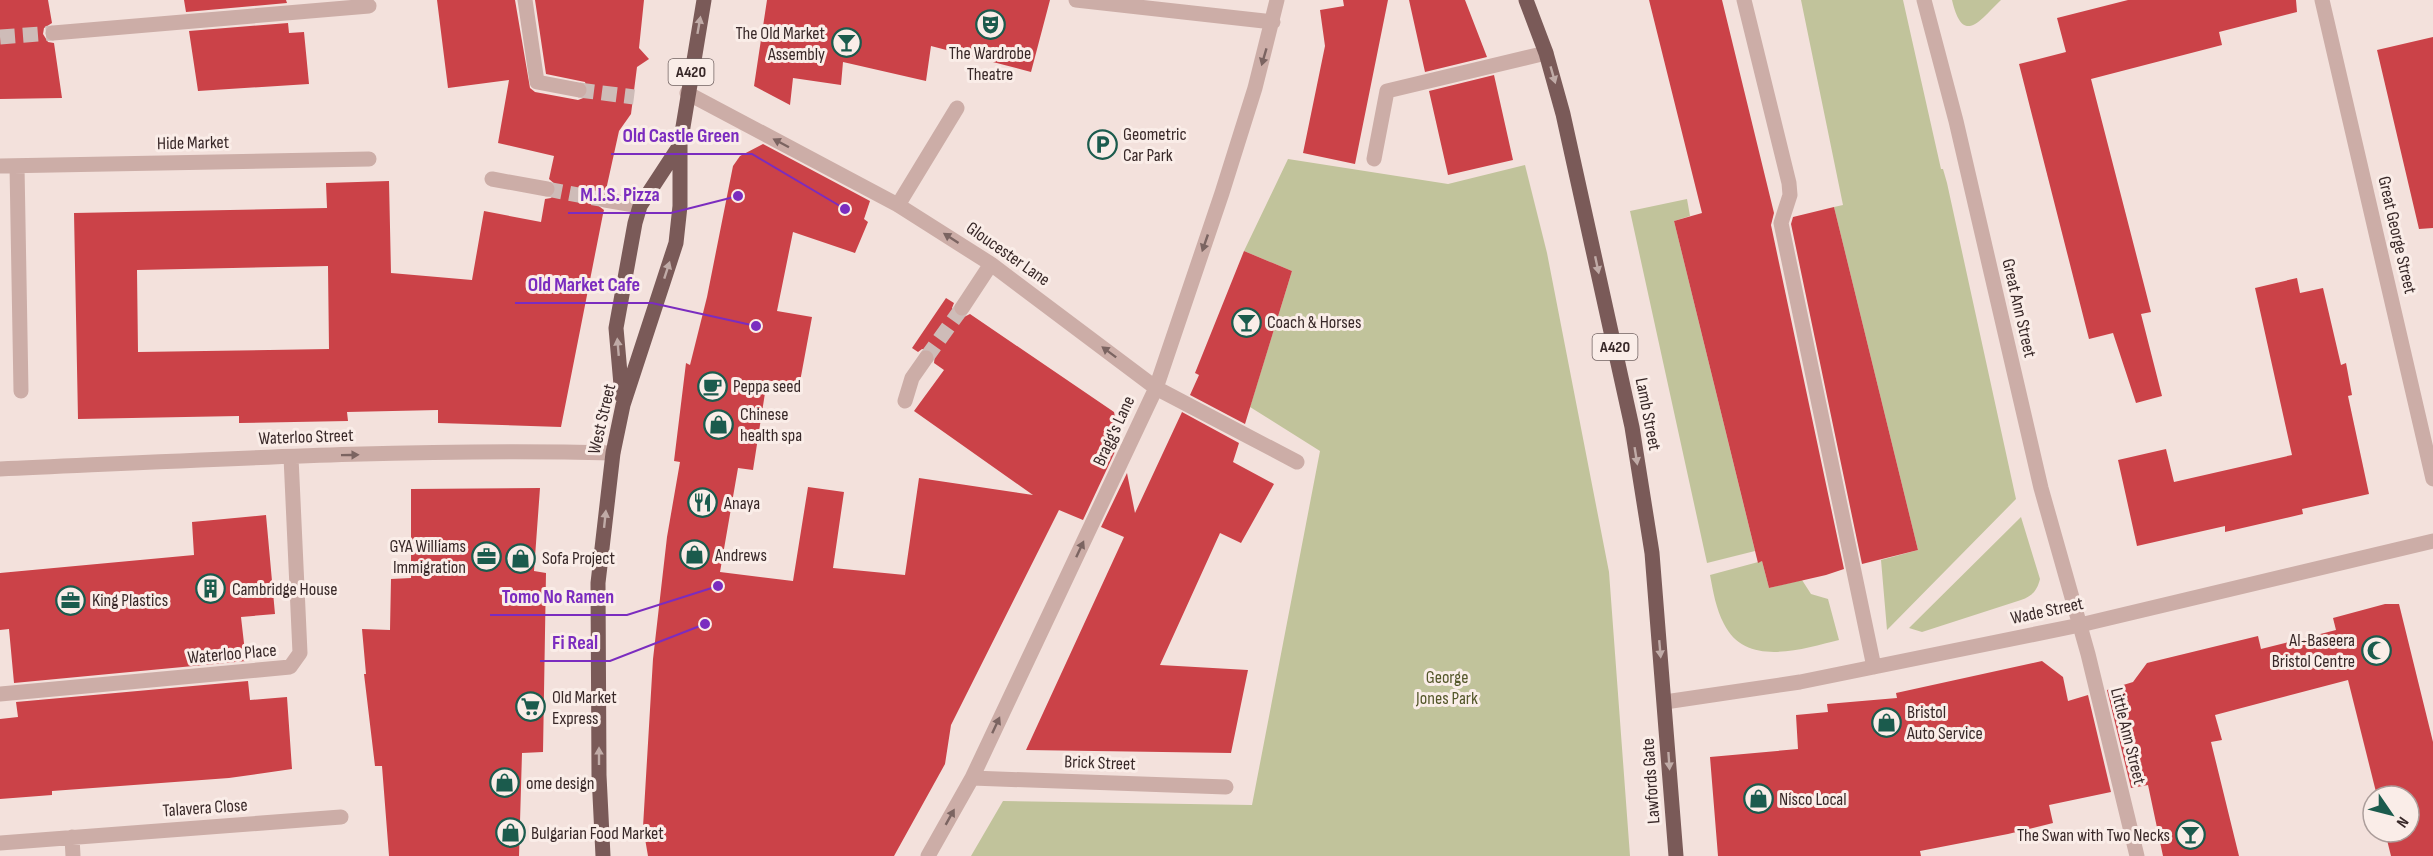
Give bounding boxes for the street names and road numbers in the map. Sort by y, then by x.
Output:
road number: A420 [668,59,714,85]
street label: Hide Market [157,132,230,154]
street label: Great George Street [2373,174,2421,296]
street label: Gloucester Lane [962,217,1054,291]
street label: Great Ann Street [1997,257,2041,360]
road number: A420 [1592,334,1638,360]
street label: Lamb Street [1631,376,1665,453]
street label: West Street [584,381,620,456]
street label: Bragg's Lane [1089,393,1139,469]
street label: Waterloo Street [258,425,354,449]
street label: Wade Street [2009,593,2086,629]
street label: Waterloo Place [187,640,277,668]
street label: Little Ann Street [2106,686,2150,787]
street label: Lawfords Gate [1638,737,1664,825]
street label: Brick Street [1064,751,1137,775]
street label: Talavera Close [162,795,248,821]

